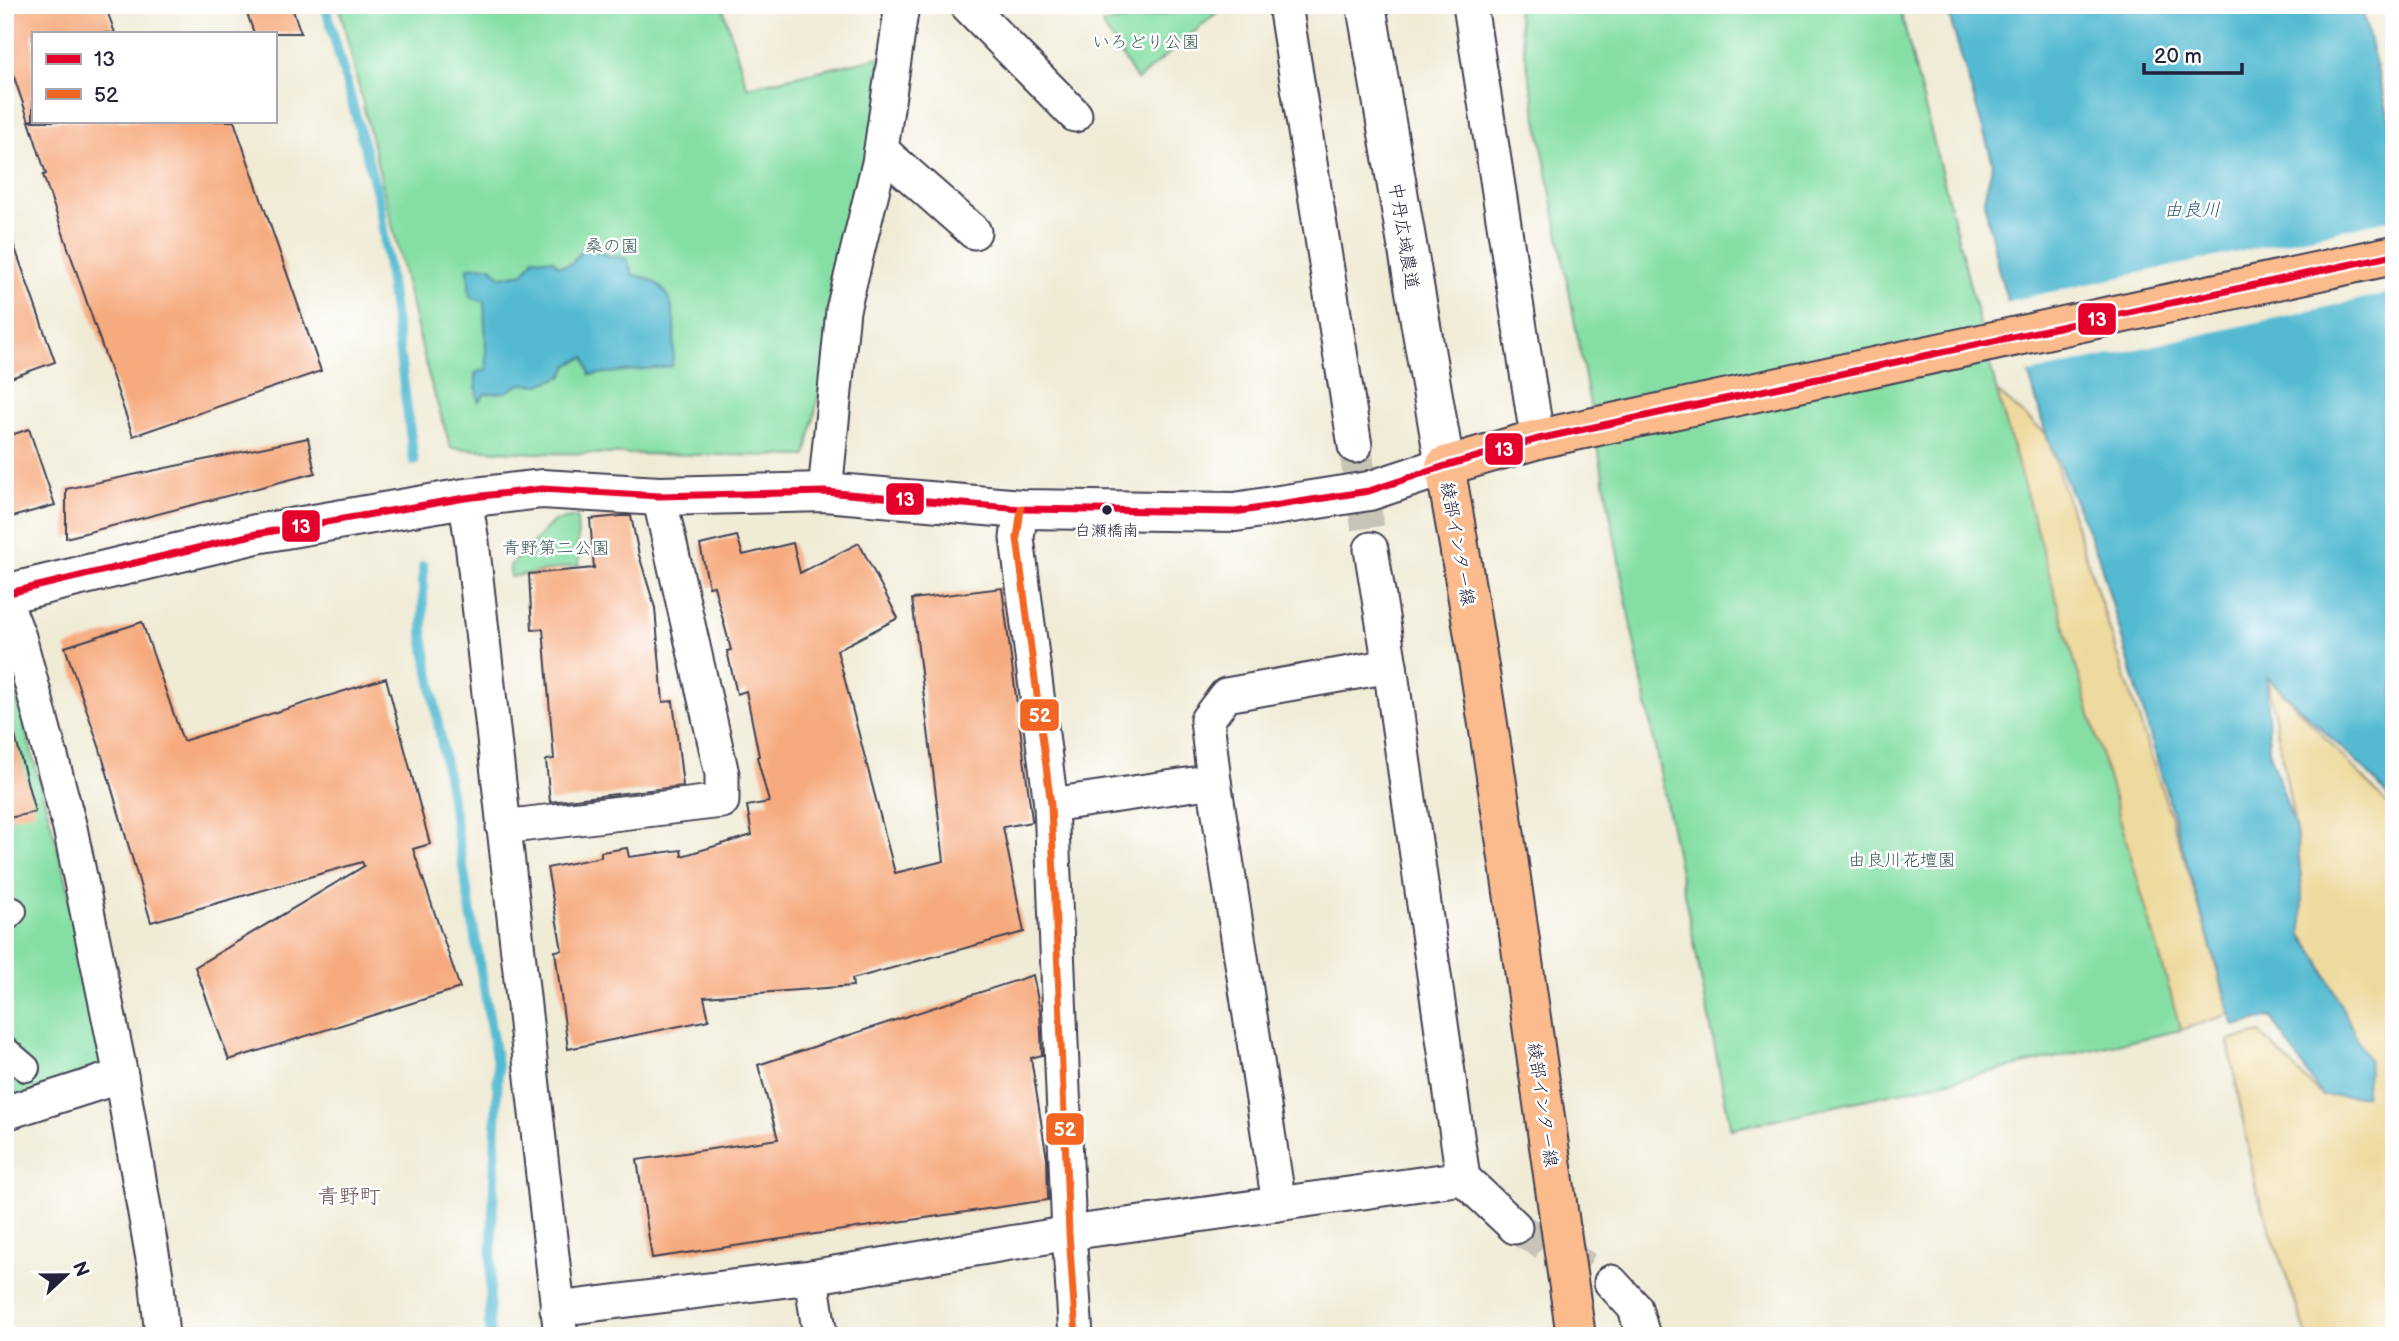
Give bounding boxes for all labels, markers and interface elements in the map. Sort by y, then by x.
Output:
legend [32,32,276,122]
park label: いろどり公園 [1092,32,1200,53]
scale bar [2144,32,2242,76]
text: 20 m [2154,44,2202,69]
text: 13 [94,47,115,72]
text: 52 [94,83,119,108]
street label: 中丹広域農道 [1385,181,1422,291]
water label: 由良川 [2163,199,2221,222]
park label: 桑の園 [585,236,639,257]
line badge: 13 [2077,302,2117,336]
text: 13 [2087,309,2107,332]
line badge: 13 [1484,432,1524,466]
text: 13 [1494,439,1514,462]
street label: 綾部インター線 [1436,481,1479,608]
line badge: 13 [885,482,925,516]
text: 13 [895,489,915,512]
marker: 白瀬橋南 [1100,503,1114,517]
line badge: 13 [281,509,321,543]
text: 13 [291,516,311,539]
place label: 白瀬橋南 [1075,522,1139,541]
park label: 青野第二公園 [502,538,610,559]
line badge: 52 [1019,698,1060,732]
text: 52 [1029,705,1052,728]
park label: 由良川花壇園 [1848,850,1956,871]
street label: 綾部インター線 [1523,1042,1562,1169]
line badge: 52 [1045,1112,1085,1146]
text: 52 [1054,1119,1077,1142]
district label: 青野町 [318,1184,381,1209]
north arrow [32,1240,102,1310]
text: N [67,1258,94,1280]

